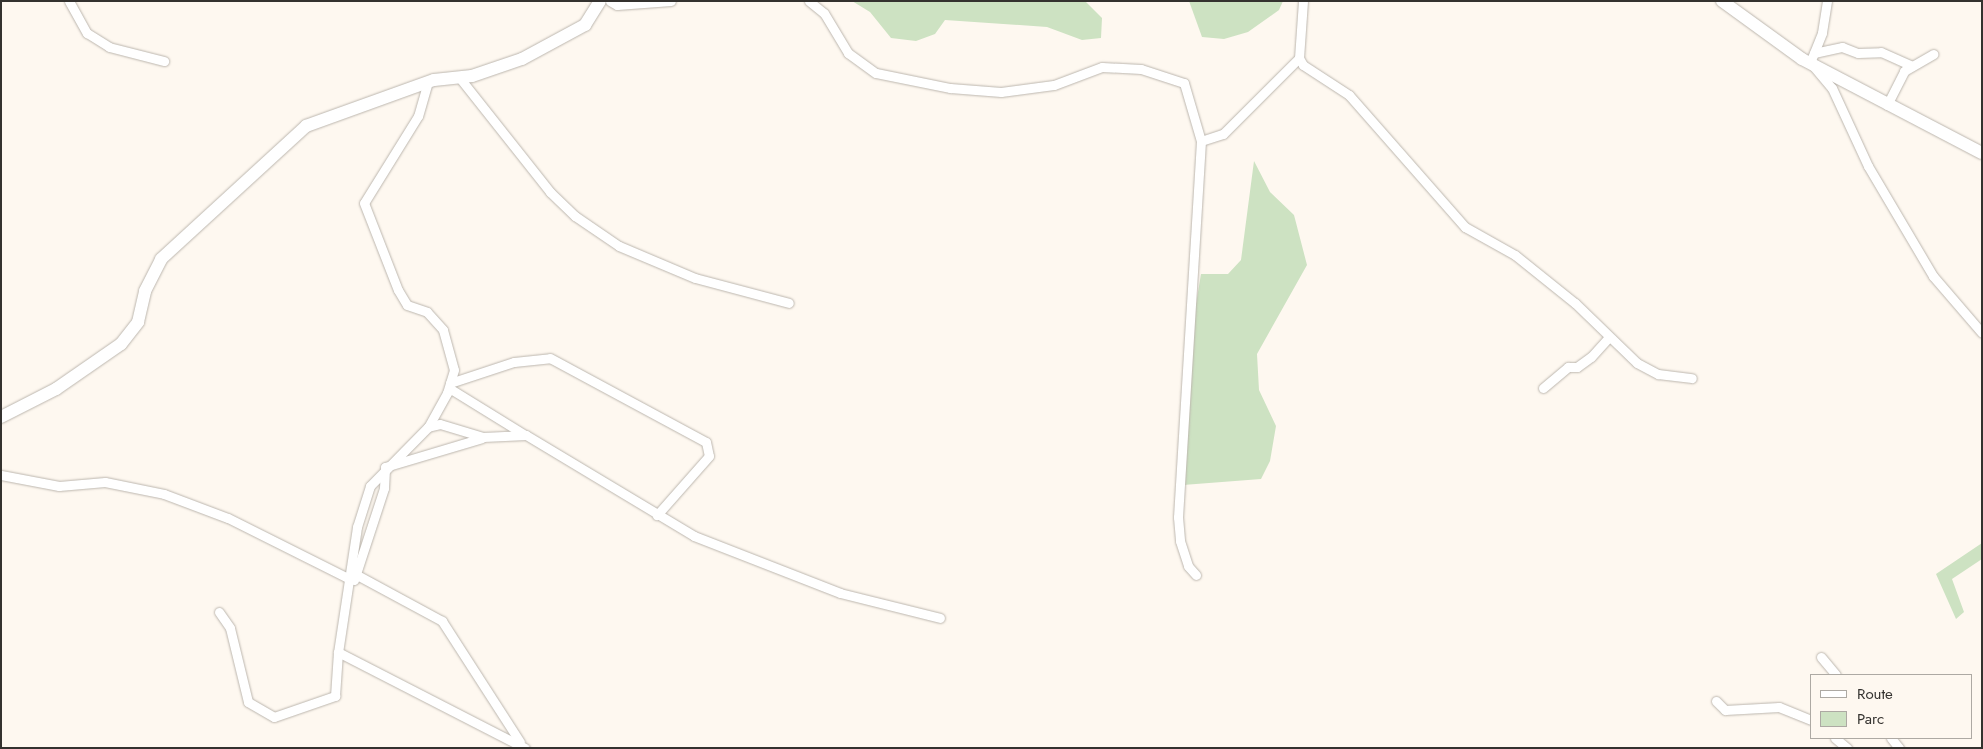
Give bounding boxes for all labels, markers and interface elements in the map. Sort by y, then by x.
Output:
legend [1810,674,1973,739]
text: Route [1857,683,1893,705]
text: Parc [1857,708,1884,730]

